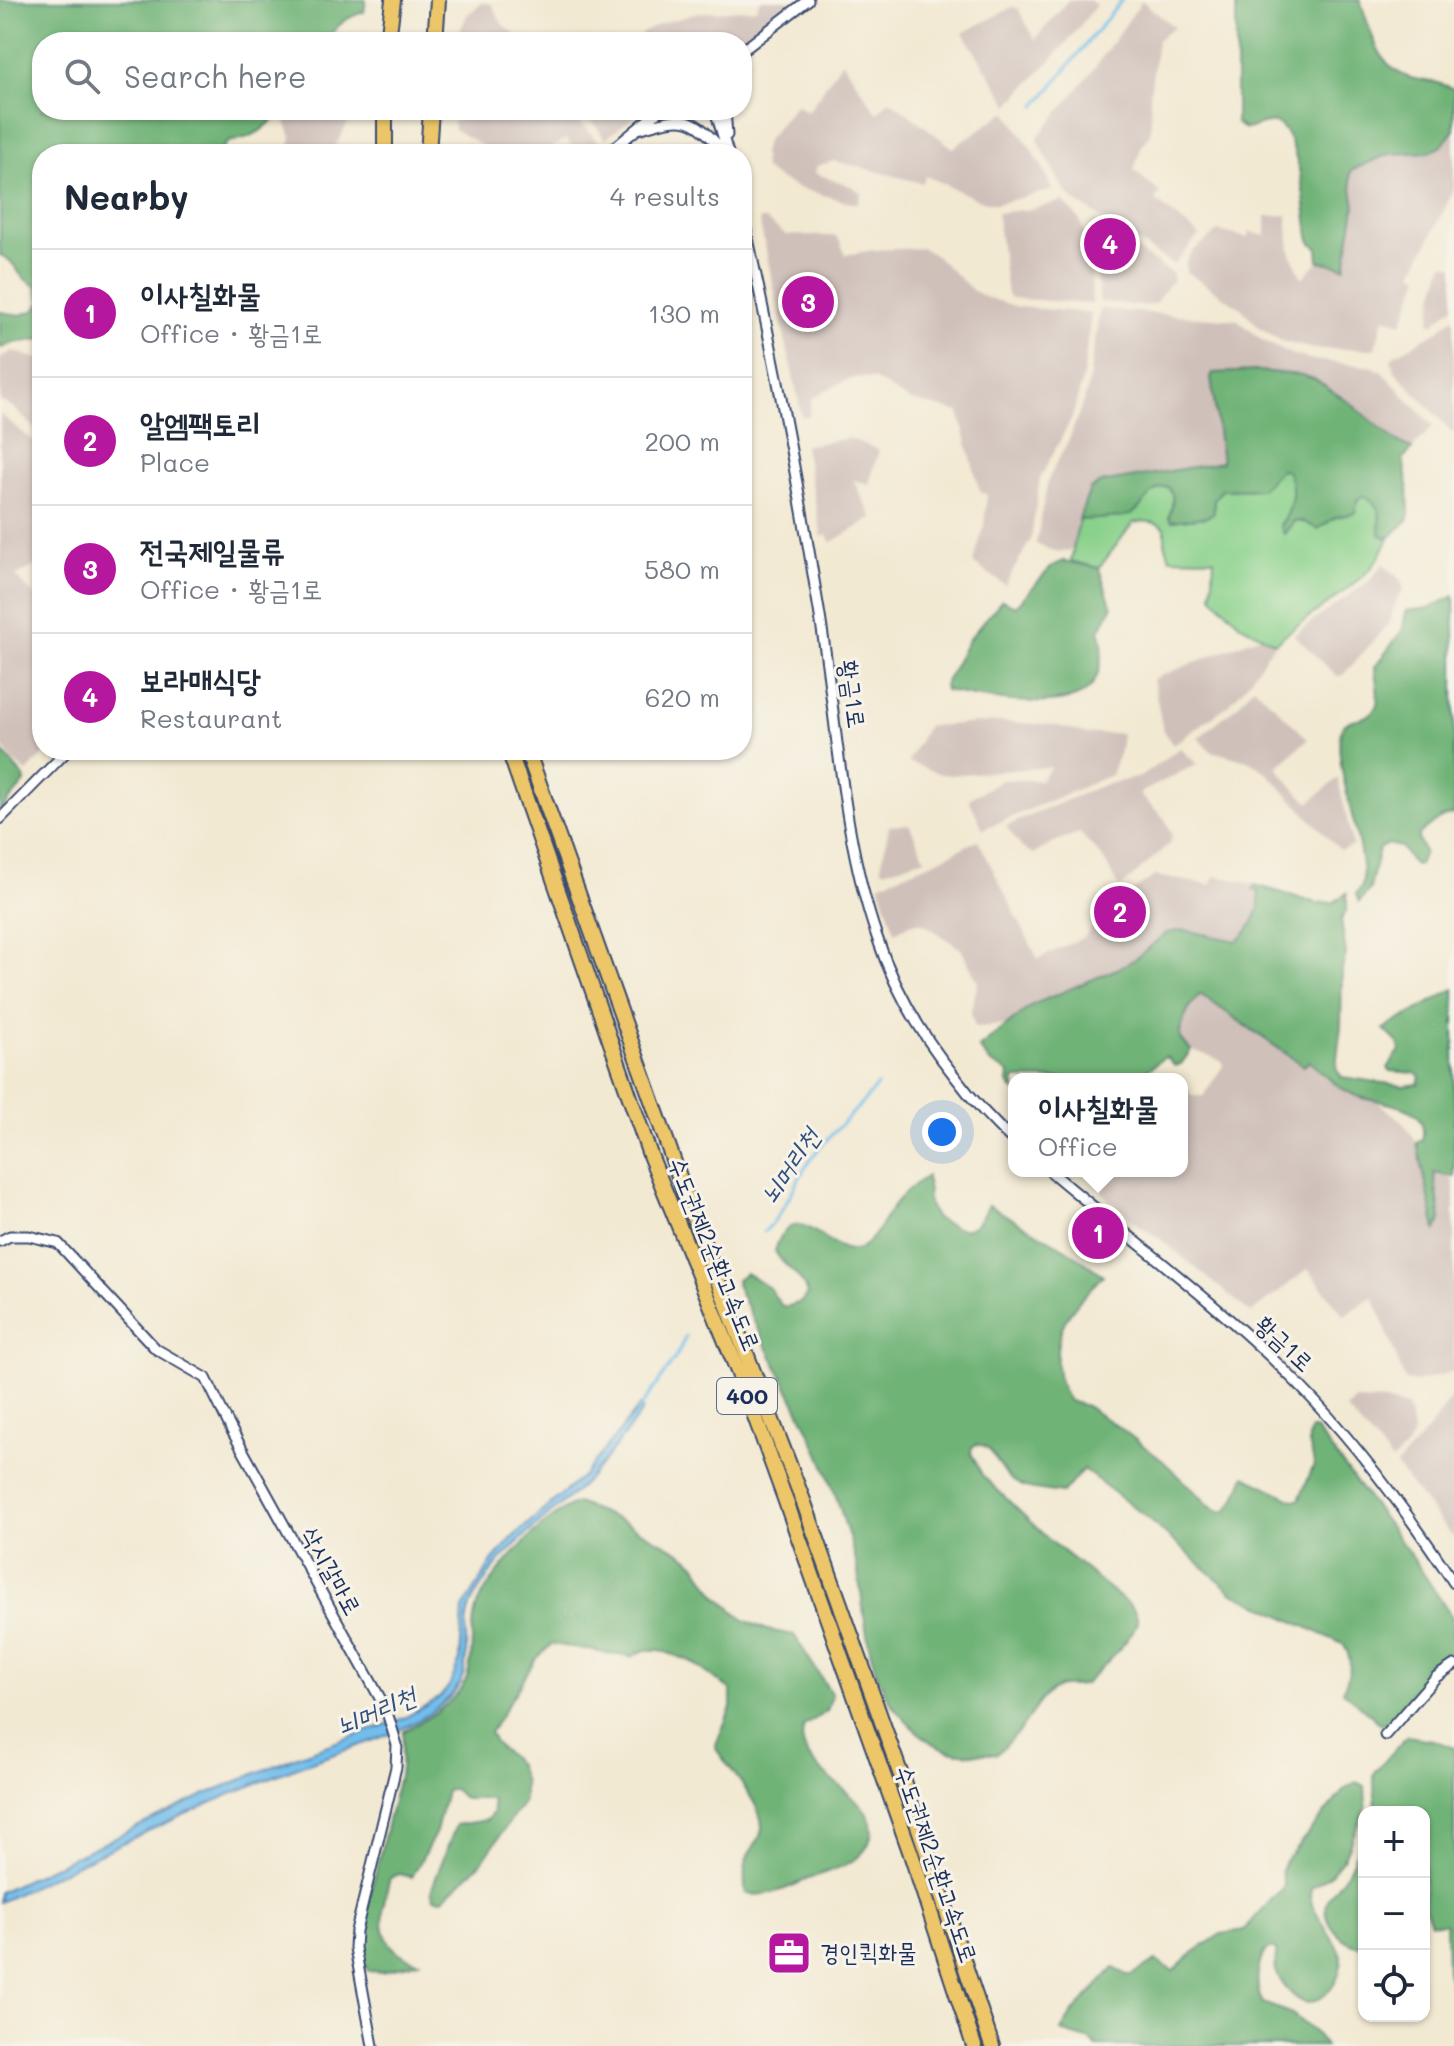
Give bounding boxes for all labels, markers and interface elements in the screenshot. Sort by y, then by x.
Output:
search box [32,32,752,120]
icon: search [60,54,104,98]
text: Search here [124,56,307,96]
text: Nearby [64,174,189,219]
text: 4 results [610,179,720,213]
pin: 4 [1084,214,1136,274]
pin: 3 [782,272,834,332]
text: 이사칠화물 [140,274,261,314]
text: 1 [84,296,96,330]
text: 130 m [648,296,720,330]
text: Office · 황금1로 [140,316,323,350]
text: 알엠팩토리 [140,403,261,443]
text: 2 [83,424,97,458]
text: 200 m [644,424,720,458]
text: Place [140,445,210,479]
text: 전국제일물류 [140,530,285,570]
text: 3 [82,552,98,586]
text: 580 m [644,552,720,586]
text: Office · 황금1로 [140,572,323,606]
street label: 황금1로 [833,658,874,730]
text: 보라매식당 [140,659,261,699]
text: 4 [82,680,98,714]
text: 620 m [645,680,720,714]
text: Restaurant [140,701,282,735]
pin: 2 [1094,882,1146,942]
popup [1008,1073,1188,1177]
text: 이사칠화물 [1038,1087,1158,1127]
your location [922,1112,962,1152]
water label: 뇌머리천 [752,1119,828,1210]
text: Office [1038,1129,1118,1163]
street label: 수도권제2순환고속도로 [662,1152,768,1355]
pin: 1 [1072,1203,1124,1263]
street label: 황금1로 [1249,1308,1321,1378]
road number: 400 [717,1378,777,1414]
street label: 삭시갈마로 [295,1521,369,1620]
water label: 뇌머리천 [330,1677,424,1742]
street label: 수도권제2순환고속도로 [889,1761,986,1966]
map controls [1358,1806,1430,2022]
button: + [1358,1806,1430,1878]
button: − [1358,1878,1430,1950]
office icon: 경인퀵화물 [765,1929,813,1977]
place label: 경인퀵화물 [820,1936,917,1967]
button: locate [1358,1950,1430,2022]

